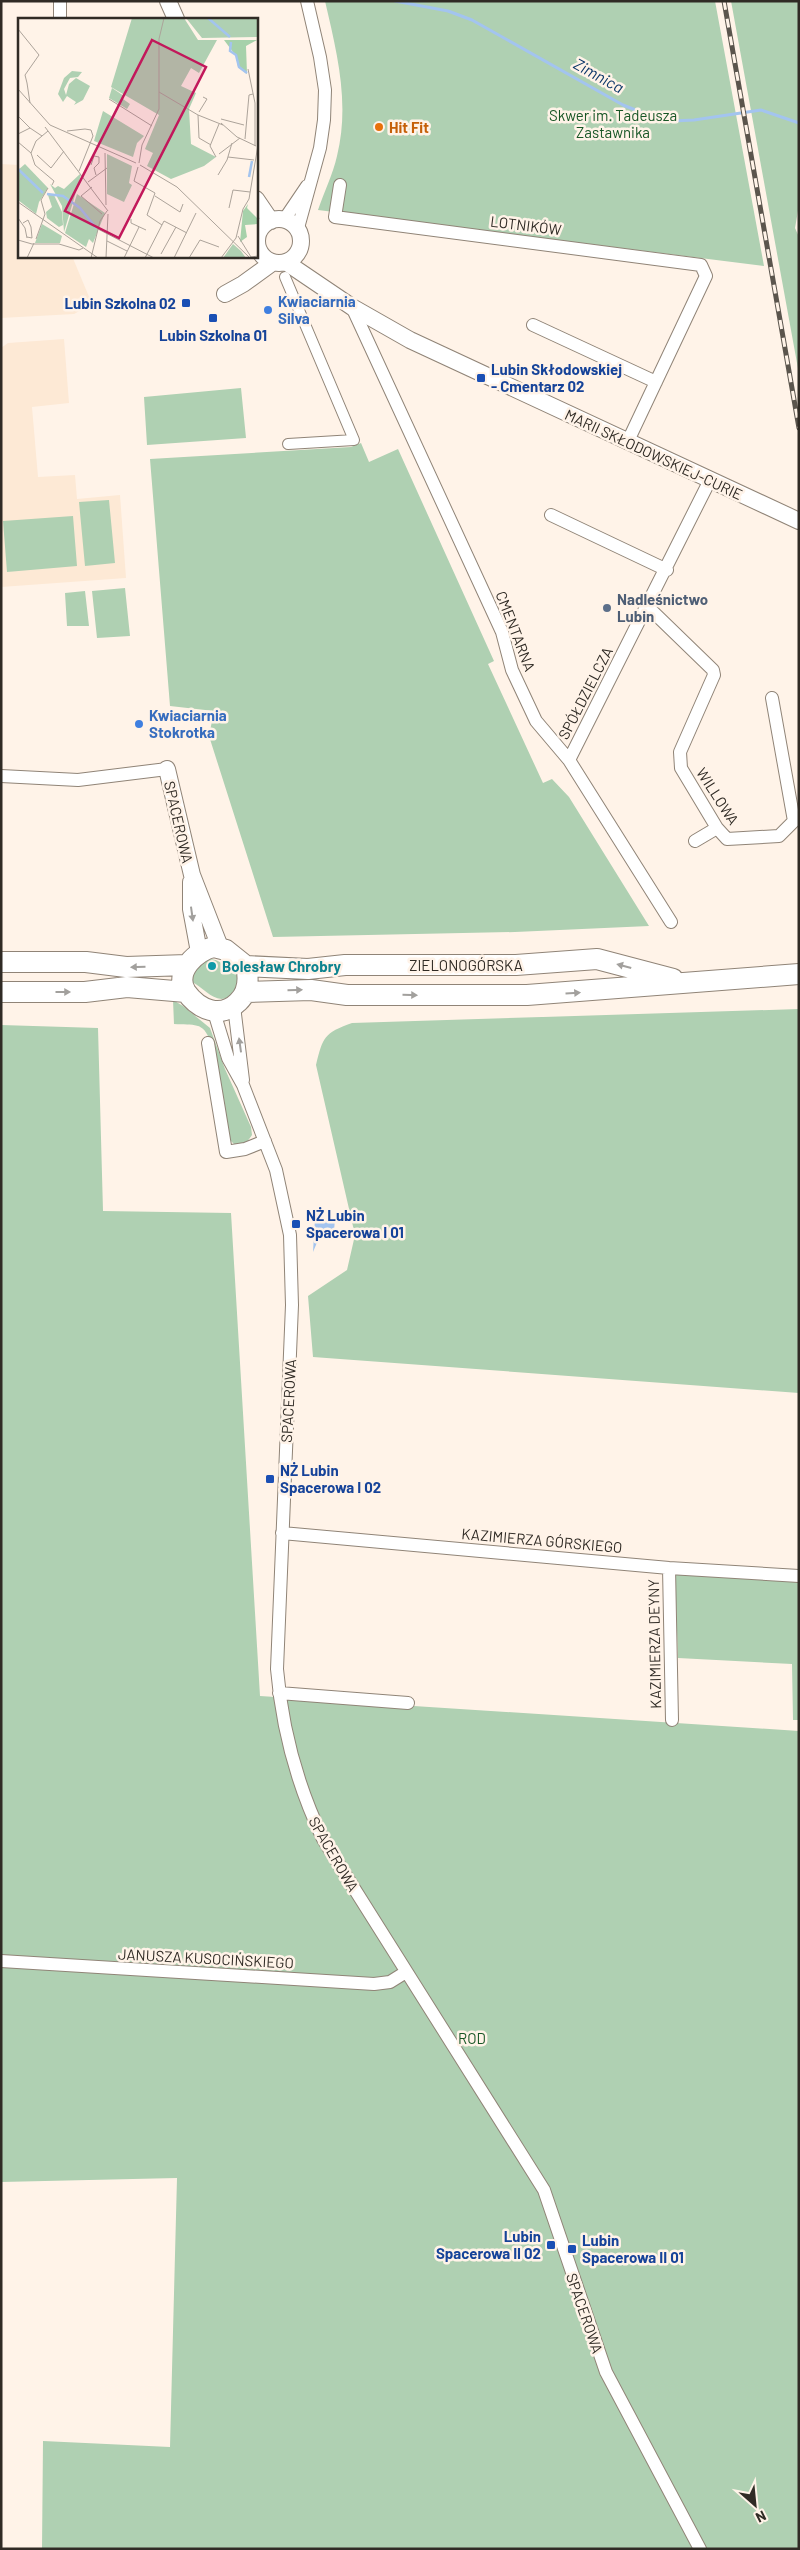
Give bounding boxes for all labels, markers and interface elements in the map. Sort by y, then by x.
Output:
inset map [18,18,258,258]
water label: Zimnica [571,54,627,96]
park label: Skwer im. Tadeusza Zastawnika [549,106,677,141]
place label: Hit Fit [389,118,429,136]
marker: Hit Fit [373,121,385,133]
street label: LOTNIKÓW [489,212,563,238]
place label: Kwiaciarnia Silva [278,292,356,327]
place label: Lubin Szkolna 02 [65,294,176,312]
marker: Lubin Szkolna 02 [180,297,192,309]
marker: Kwiaciarnia Silva [262,304,274,316]
marker: Lubin Szkolna 01 [207,312,219,324]
place label: Lubin Szkolna 01 [159,326,267,344]
place label: Lubin Skłodowskiej - Cmentarz 02 [491,360,622,395]
marker: Lubin Skłodowskiej - Cmentarz 02 [475,372,487,384]
street label: MARII SKŁODOWSKIEJ-CURIE [562,405,746,503]
street label: CMENTARNA [492,588,540,674]
place label: Nadleśnictwo Lubin [617,590,708,625]
marker: Nadleśnictwo Lubin [601,602,613,614]
street label: SPÓŁDZIELCZA [554,644,616,742]
place label: Kwiaciarnia Stokrotka [149,706,227,741]
marker: Kwiaciarnia Stokrotka [133,718,145,730]
street label: WILLOWA [693,764,743,828]
street label: SPACEROWA [161,779,197,865]
one-way arrow [188,906,196,922]
street label: ZIELONOGÓRSKA [409,956,523,974]
place label: Bolesław Chrobry [222,957,342,975]
marker: Bolesław Chrobry [206,960,218,972]
one-way arrow [616,962,631,970]
one-way arrow [130,963,146,971]
one-way arrow [287,986,303,994]
one-way arrow [55,988,71,996]
one-way arrow [565,988,581,996]
one-way arrow [403,992,419,1000]
one-way arrow [236,1037,244,1053]
place label: NŻ Lubin Spacerowa I 01 [306,1206,404,1241]
marker: NŻ Lubin Spacerowa I 01 [290,1218,302,1230]
street label: SPACEROWA [277,1359,299,1443]
place label: NŻ Lubin Spacerowa I 02 [280,1461,381,1496]
marker: NŻ Lubin Spacerowa I 02 [264,1473,276,1485]
street label: KAZIMIERZA GÓRSKIEGO [461,1524,623,1556]
street label: KAZIMIERZA DEYNY [644,1579,664,1709]
street label: SPACEROWA [305,1813,363,1895]
street label: JANUSZA KUSOCIŃSKIEGO [118,1944,294,1972]
park label: ROD [458,2029,486,2047]
place label: Lubin Spacerowa II 02 [436,2227,541,2262]
place label: Lubin Spacerowa II 01 [582,2231,684,2266]
marker: Lubin Spacerowa II 02 [545,2239,557,2251]
marker: Lubin Spacerowa II 01 [566,2243,578,2255]
street label: SPACEROWA [563,2271,607,2355]
north arrow [730,2480,780,2530]
text: N [753,2507,769,2527]

